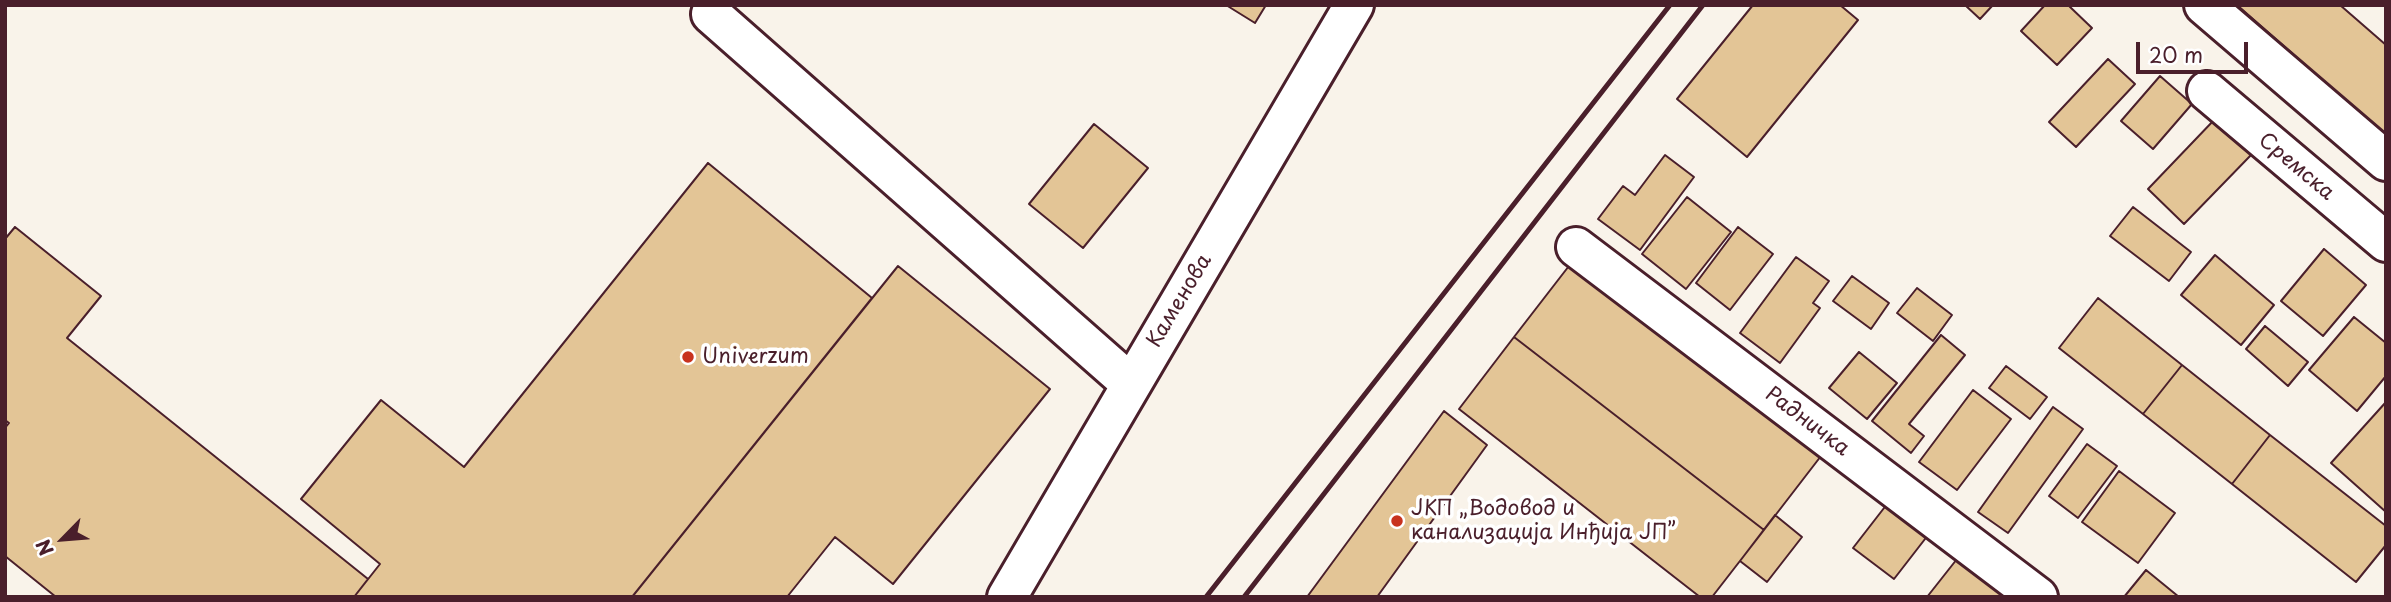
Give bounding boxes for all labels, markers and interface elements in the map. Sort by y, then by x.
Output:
scale bar [2139,28,2251,72]
text: 20 m [2149,38,2203,70]
street label: Сремска [2253,128,2339,206]
street label: Каменова [1142,250,1218,352]
place label: Univerzum [702,344,809,370]
marker: Univerzum [680,349,696,365]
street label: Радничка [1760,382,1854,462]
place label: ЈКП „Водовод и канализација Инђија ЈП” [1411,496,1676,546]
north arrow [28,504,98,574]
marker: ЈКП „Водовод и канализација Инђија ЈП” [1389,513,1405,529]
text: N [28,535,60,561]

